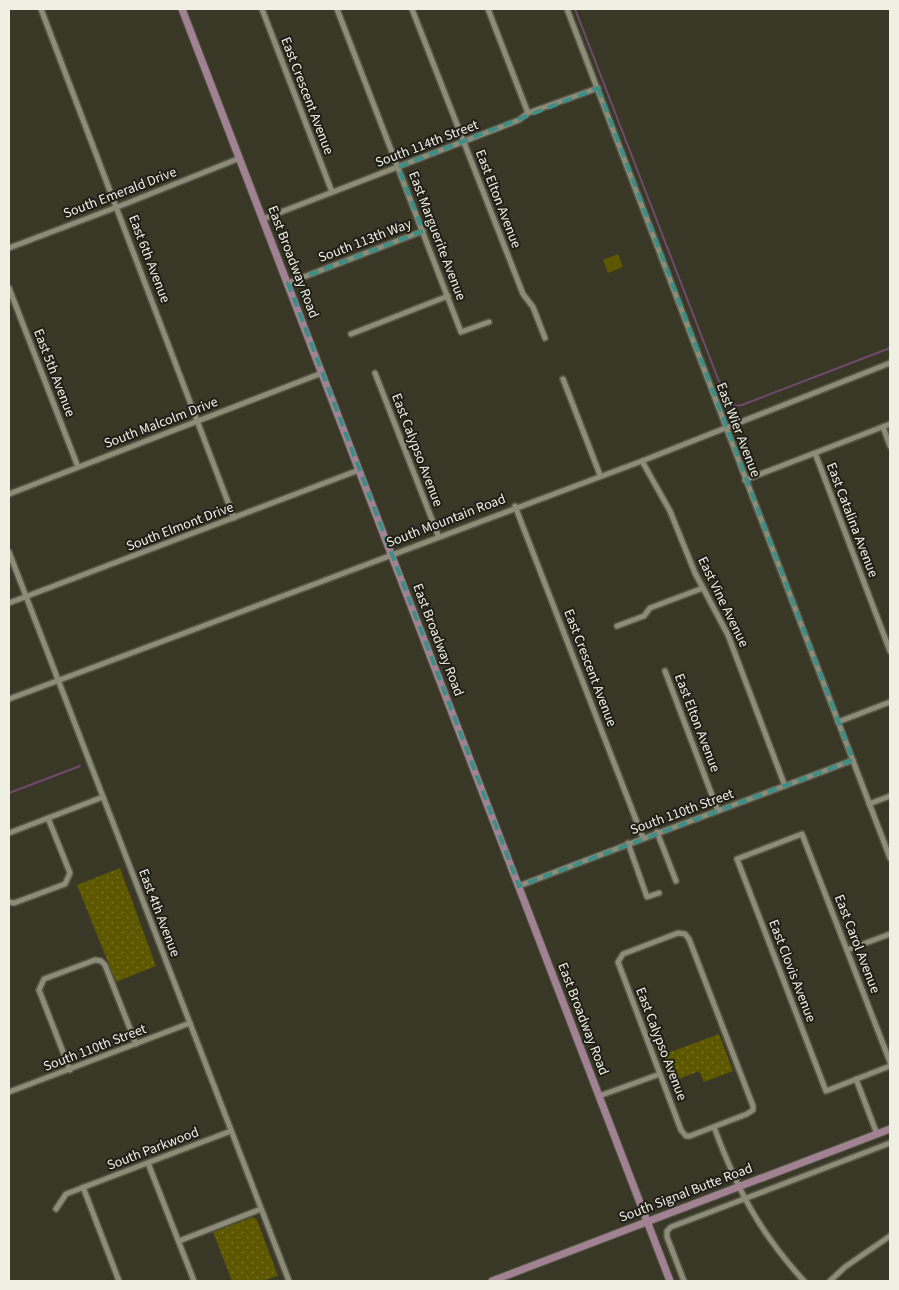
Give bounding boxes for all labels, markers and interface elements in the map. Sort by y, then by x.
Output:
street label: East Crescent Avenue [275,34,339,158]
street label: South 114th Street [373,115,482,173]
street label: East Elton Avenue [470,147,526,251]
street label: South Emerald Drive [60,162,180,224]
street label: East Marguerite Avenue [403,169,471,304]
street label: East Broadway Road [262,203,324,321]
street label: East 6th Avenue [123,212,175,306]
street label: South 113th Way [316,214,415,268]
street label: East 5th Avenue [28,326,80,420]
street label: East Wier Avenue [711,380,765,480]
street label: East Calypso Avenue [386,390,448,510]
street label: South Malcolm Drive [101,392,221,454]
street label: East Catalina Avenue [821,460,883,580]
street label: South Mountain Road [383,489,509,553]
street label: South Elmont Drive [123,497,237,557]
street label: East Vine Avenue [692,553,754,651]
street label: East Broadway Road [407,581,469,699]
street label: East Crescent Avenue [558,606,622,730]
street label: East Elton Avenue [669,671,725,775]
street label: South 110th Street [627,784,737,840]
street label: East 4th Avenue [133,866,185,960]
street label: East Carol Avenue [829,892,885,996]
street label: East Clovis Avenue [763,917,821,1025]
street label: East Broadway Road [552,960,614,1078]
street label: East Calypso Avenue [630,984,692,1104]
street label: South 110th Street [41,1019,150,1077]
street label: South Parkwood [104,1122,202,1176]
street label: South Signal Butte Road [616,1158,756,1228]

